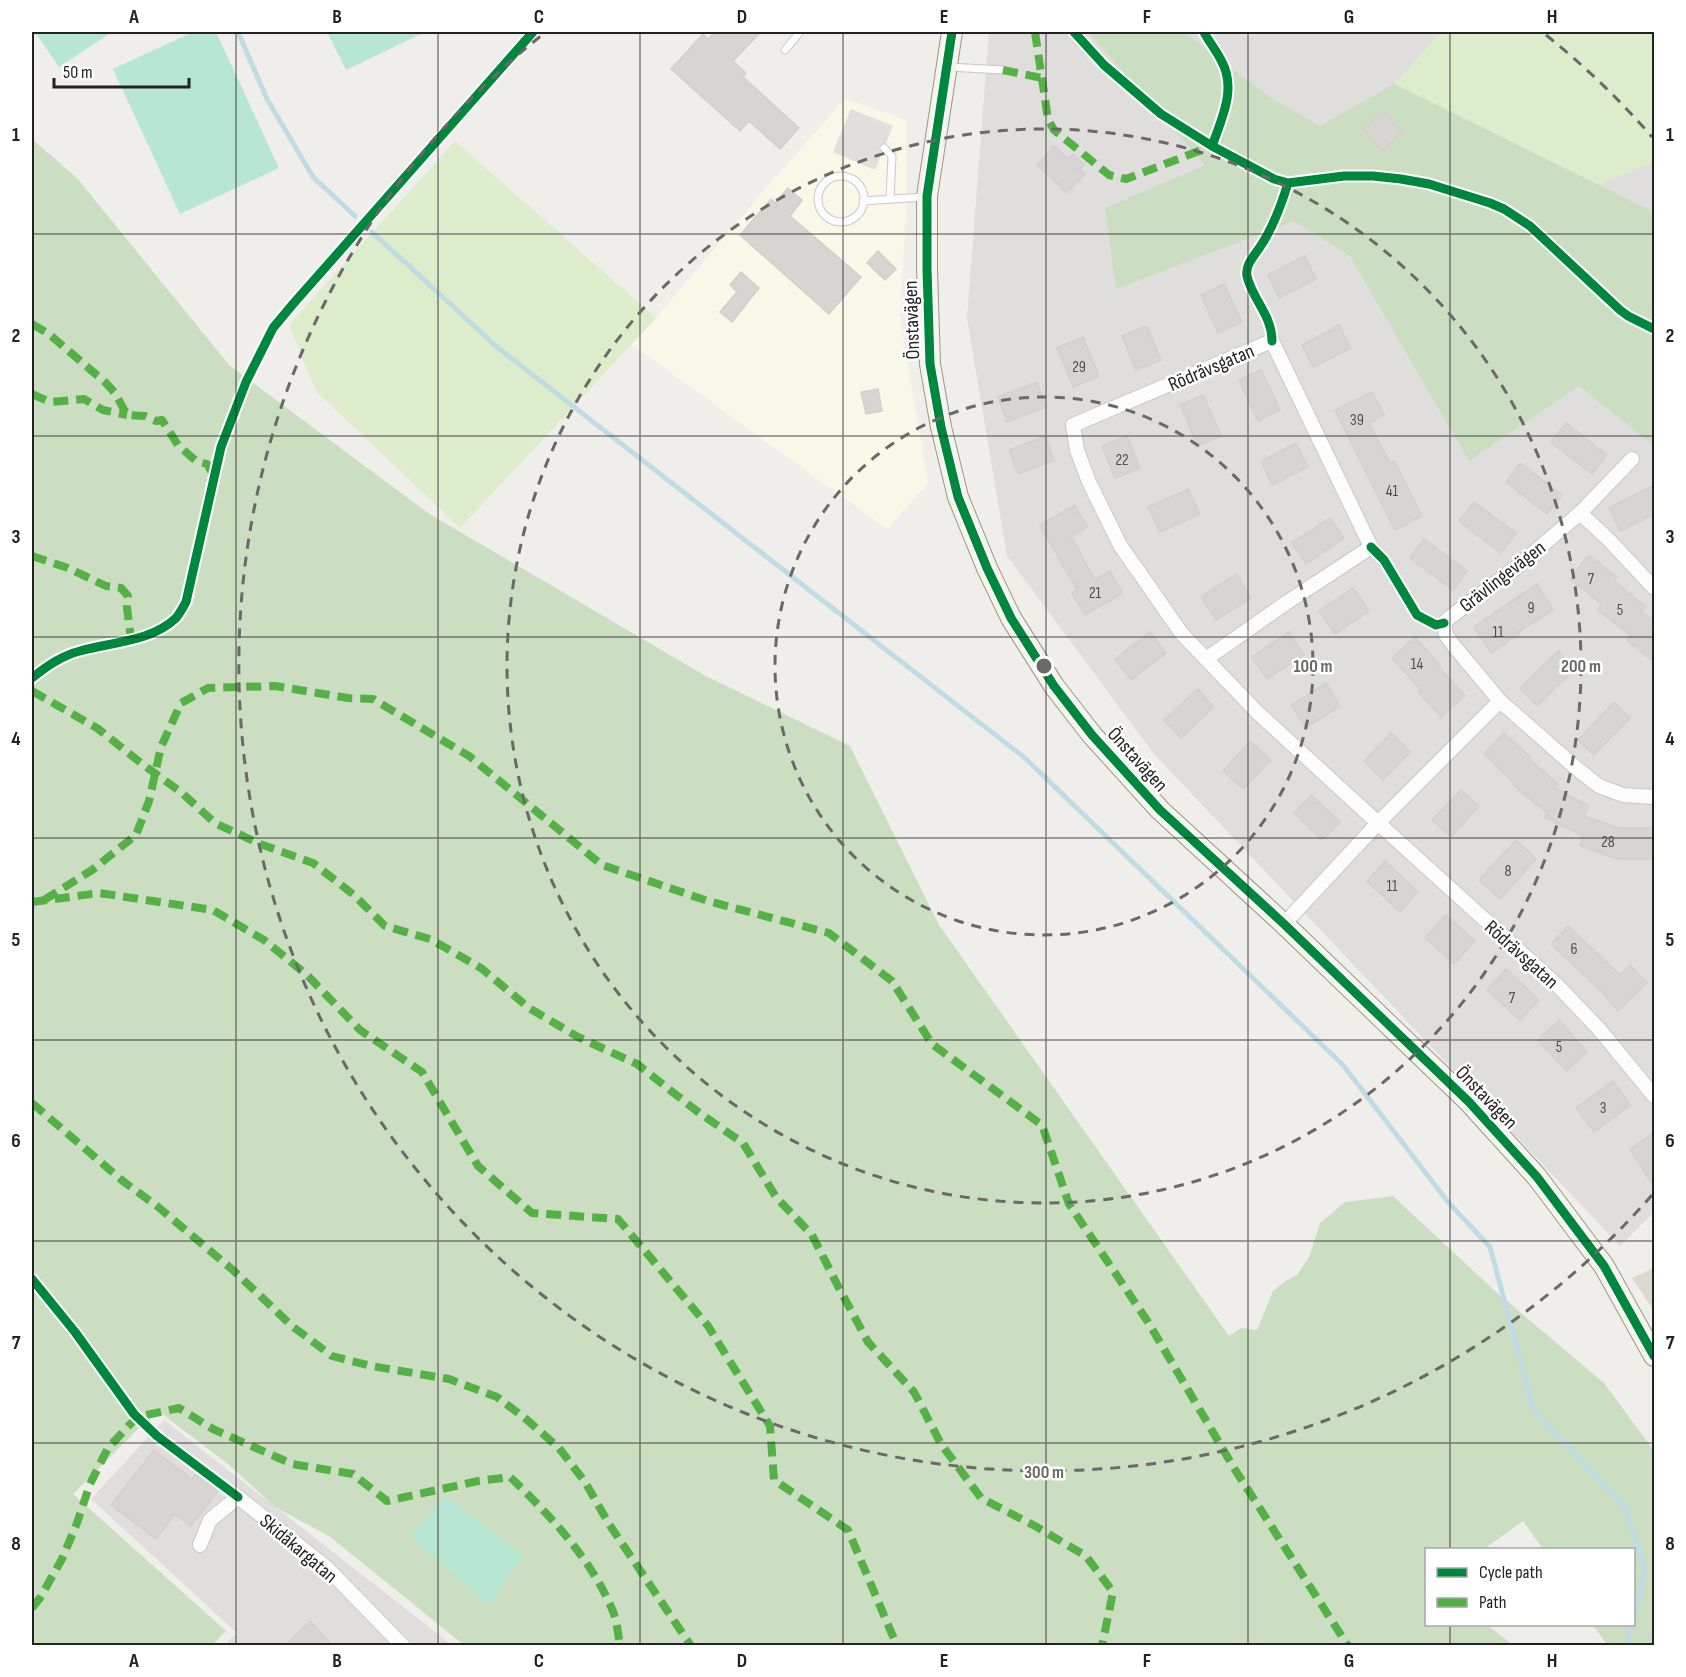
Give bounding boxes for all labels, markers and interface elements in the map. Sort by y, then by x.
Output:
text: A [128,5,139,29]
text: B [332,5,342,29]
text: C [534,5,544,29]
text: D [737,5,747,29]
text: E [940,5,948,29]
text: F [1143,5,1151,29]
text: G [1344,5,1354,29]
text: H [1547,5,1557,29]
scale bar [54,51,189,89]
text: 50 m [63,62,93,83]
text: 1 [12,123,20,147]
text: 1 [1666,123,1674,147]
street label: Önstavägen [899,280,925,360]
text: 2 [12,324,20,348]
text: 2 [1666,324,1674,348]
street label: Rödrävsgatan [1165,339,1258,397]
house number: 29 [1072,358,1086,377]
house number: 39 [1350,411,1364,430]
house number: 22 [1115,451,1129,470]
house number: 41 [1386,482,1399,501]
text: 3 [12,525,21,549]
text: 3 [1666,525,1675,549]
street label: Grävlingevägen [1455,536,1550,618]
house number: 7 [1588,570,1595,589]
house number: 21 [1089,584,1102,603]
house number: 9 [1527,599,1535,618]
house number: 5 [1617,601,1623,620]
house number: 11 [1492,623,1504,642]
house number: 14 [1411,655,1423,674]
centre of rings [1034,656,1054,676]
text: 100 m [1294,656,1333,677]
text: 200 m [1561,656,1601,677]
street label: Önstavägen [1102,722,1173,797]
text: 4 [11,727,21,751]
text: 4 [1665,727,1675,751]
house number: 28 [1601,833,1615,852]
house number: 8 [1504,862,1512,881]
house number: 11 [1386,877,1398,896]
street label: Rödrävsgatan [1479,915,1563,994]
text: 5 [12,928,21,952]
text: 5 [1666,928,1675,952]
house number: 6 [1570,940,1578,959]
house number: 7 [1509,989,1516,1008]
house number: 5 [1556,1038,1562,1057]
street label: Önstavägen [1450,1061,1522,1134]
house number: 3 [1600,1099,1606,1118]
text: 6 [11,1129,21,1153]
text: 6 [1665,1129,1675,1153]
text: 7 [12,1331,21,1355]
text: 7 [1666,1331,1675,1355]
text: 300 m [1024,1462,1064,1483]
street label: Skidåkargatan [255,1509,342,1588]
text: 8 [11,1532,21,1556]
text: 8 [1665,1532,1675,1556]
legend [1425,1548,1635,1626]
text: Cycle path [1479,1562,1543,1583]
text: Path [1479,1592,1507,1613]
text: A [128,1649,139,1673]
text: B [332,1649,342,1673]
text: C [534,1649,544,1673]
text: D [737,1649,747,1673]
text: E [940,1649,948,1673]
text: F [1143,1649,1151,1673]
text: G [1344,1649,1354,1673]
text: H [1547,1649,1557,1673]

